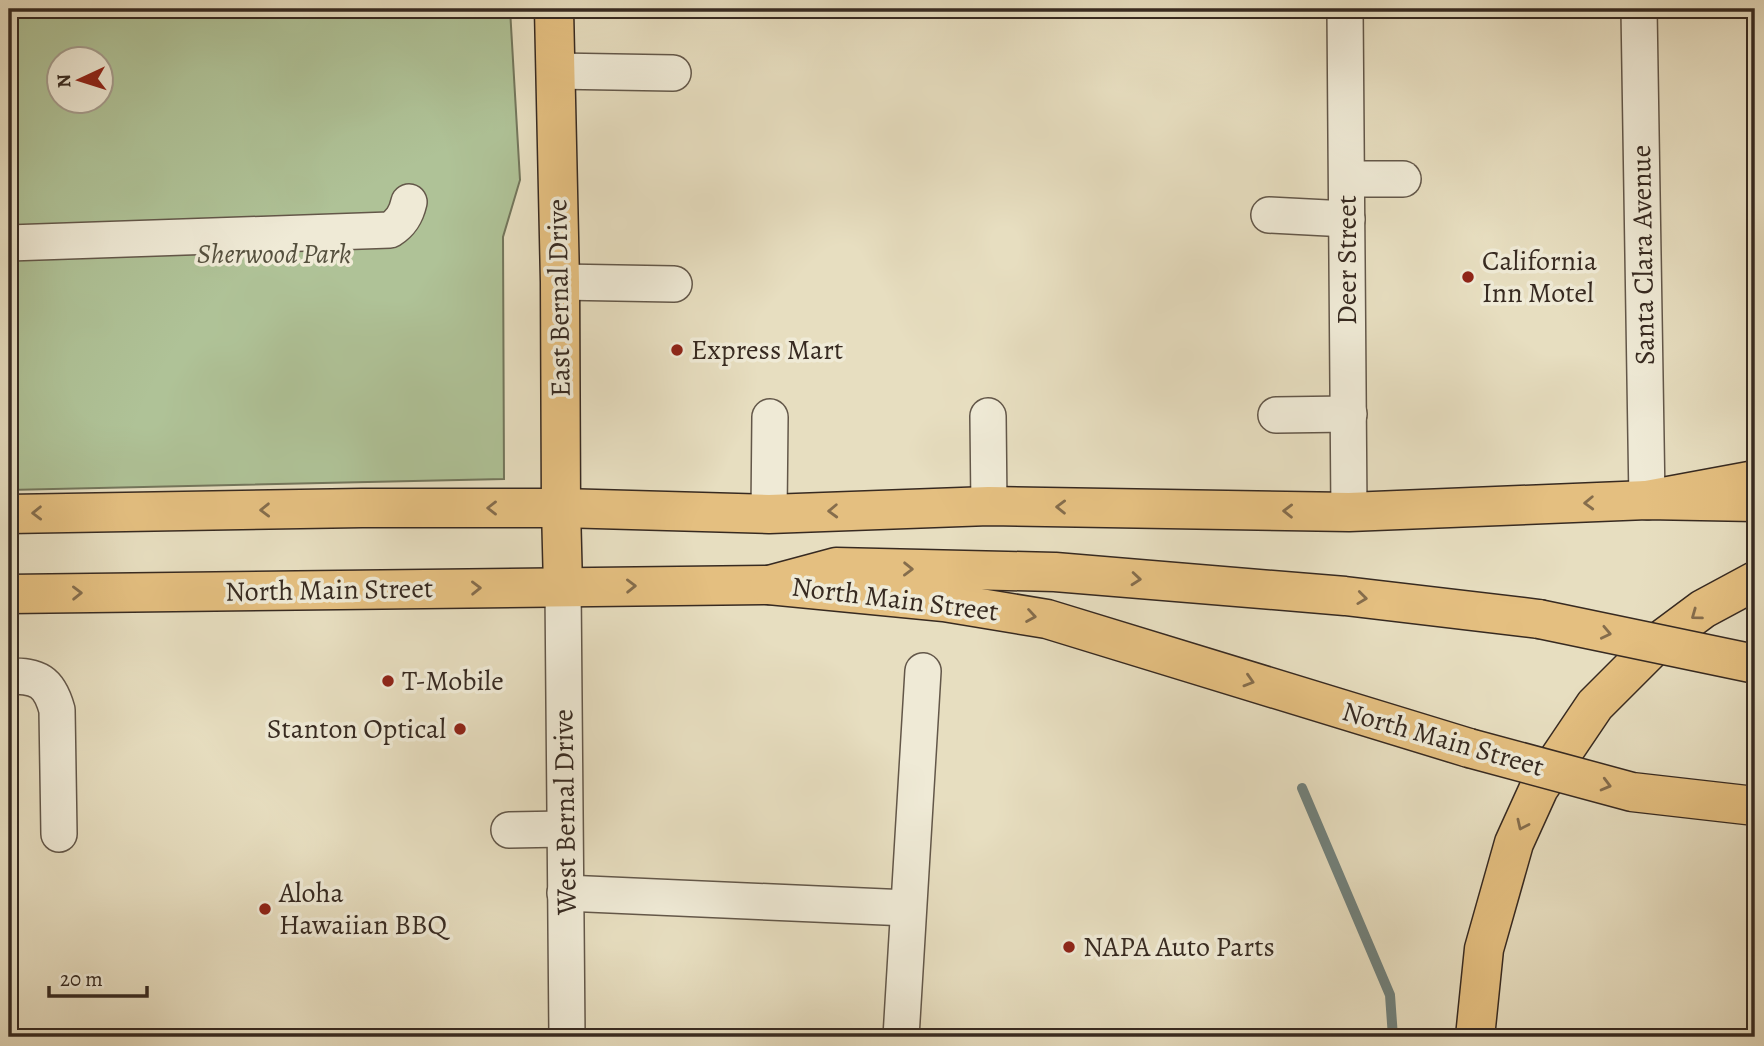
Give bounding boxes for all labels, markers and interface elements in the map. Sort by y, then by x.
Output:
north arrow [46,46,116,116]
text: N [51,73,77,89]
street label: Santa Clara Avenue [1622,145,1664,365]
street label: Deer Street [1328,195,1366,325]
street label: East Bernal Drive [538,198,580,398]
park label: Sherwood Park [197,235,351,273]
place label: California Inn Motel [1482,242,1597,312]
marker: California Inn Motel [1460,269,1476,285]
place label: Express Mart [691,331,843,369]
marker: Express Mart [669,342,685,358]
one-way arrow [1583,495,1594,510]
one-way arrow [1055,499,1066,515]
one-way arrow [487,500,497,516]
one-way arrow [259,502,270,517]
one-way arrow [1282,503,1293,518]
one-way arrow [828,504,839,519]
one-way arrow [32,506,43,521]
one-way arrow [904,561,914,577]
street label: North Main Street [789,567,1001,631]
street label: North Main Street [225,569,433,611]
one-way arrow [1130,571,1141,586]
one-way arrow [626,579,637,594]
one-way arrow [471,580,482,596]
one-way arrow [72,585,83,601]
one-way arrow [1356,590,1368,605]
one-way arrow [1691,607,1704,619]
one-way arrow [1025,608,1037,623]
one-way arrow [1600,624,1612,639]
place label: T-Mobile [402,662,504,700]
marker: T-Mobile [380,673,396,689]
one-way arrow [1242,673,1255,687]
street label: North Main Street [1338,692,1548,786]
street label: West Bernal Drive [544,709,586,916]
place label: Stanton Optical [267,710,446,748]
marker: Stanton Optical [452,721,468,737]
one-way arrow [1600,777,1612,791]
one-way arrow [1516,818,1530,830]
place label: Aloha Hawaiian BBQ [278,874,451,944]
marker: Aloha Hawaiian BBQ [257,901,273,917]
place label: NAPA Auto Parts [1083,928,1275,966]
marker: NAPA Auto Parts [1061,939,1077,955]
scale bar [49,955,147,999]
text: 20 m [60,965,103,993]

